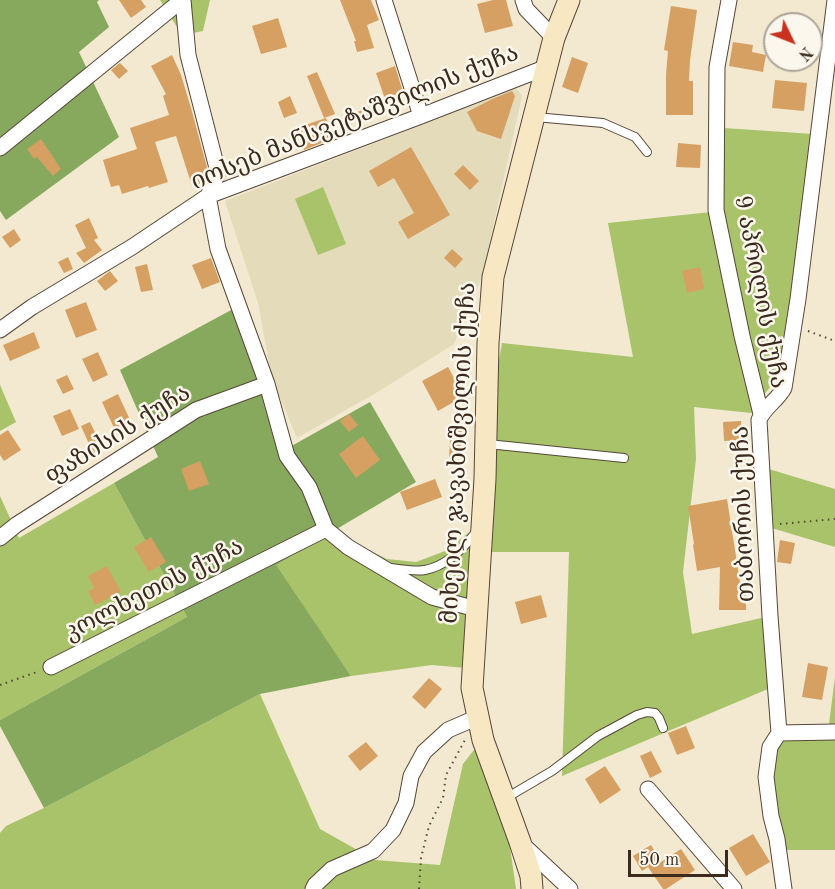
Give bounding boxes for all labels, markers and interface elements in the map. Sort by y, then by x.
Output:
north arrow [763,12,823,72]
street label: იოსებ მანსვეტაშვილის ქუჩა [187,39,523,197]
text: N [795,43,815,63]
street label: 9 აპრილის ქუჩა [727,193,793,391]
street label: მიხეილ ჯავახიშვილის ქუჩა [436,281,482,625]
street label: ფაზისის ქუჩა [40,379,196,491]
street label: თაბორის ქუჩა [727,425,761,603]
street label: კოლხეთის ქუჩა [60,532,248,648]
scale bar [631,838,732,876]
text: 50 m [639,851,679,869]

